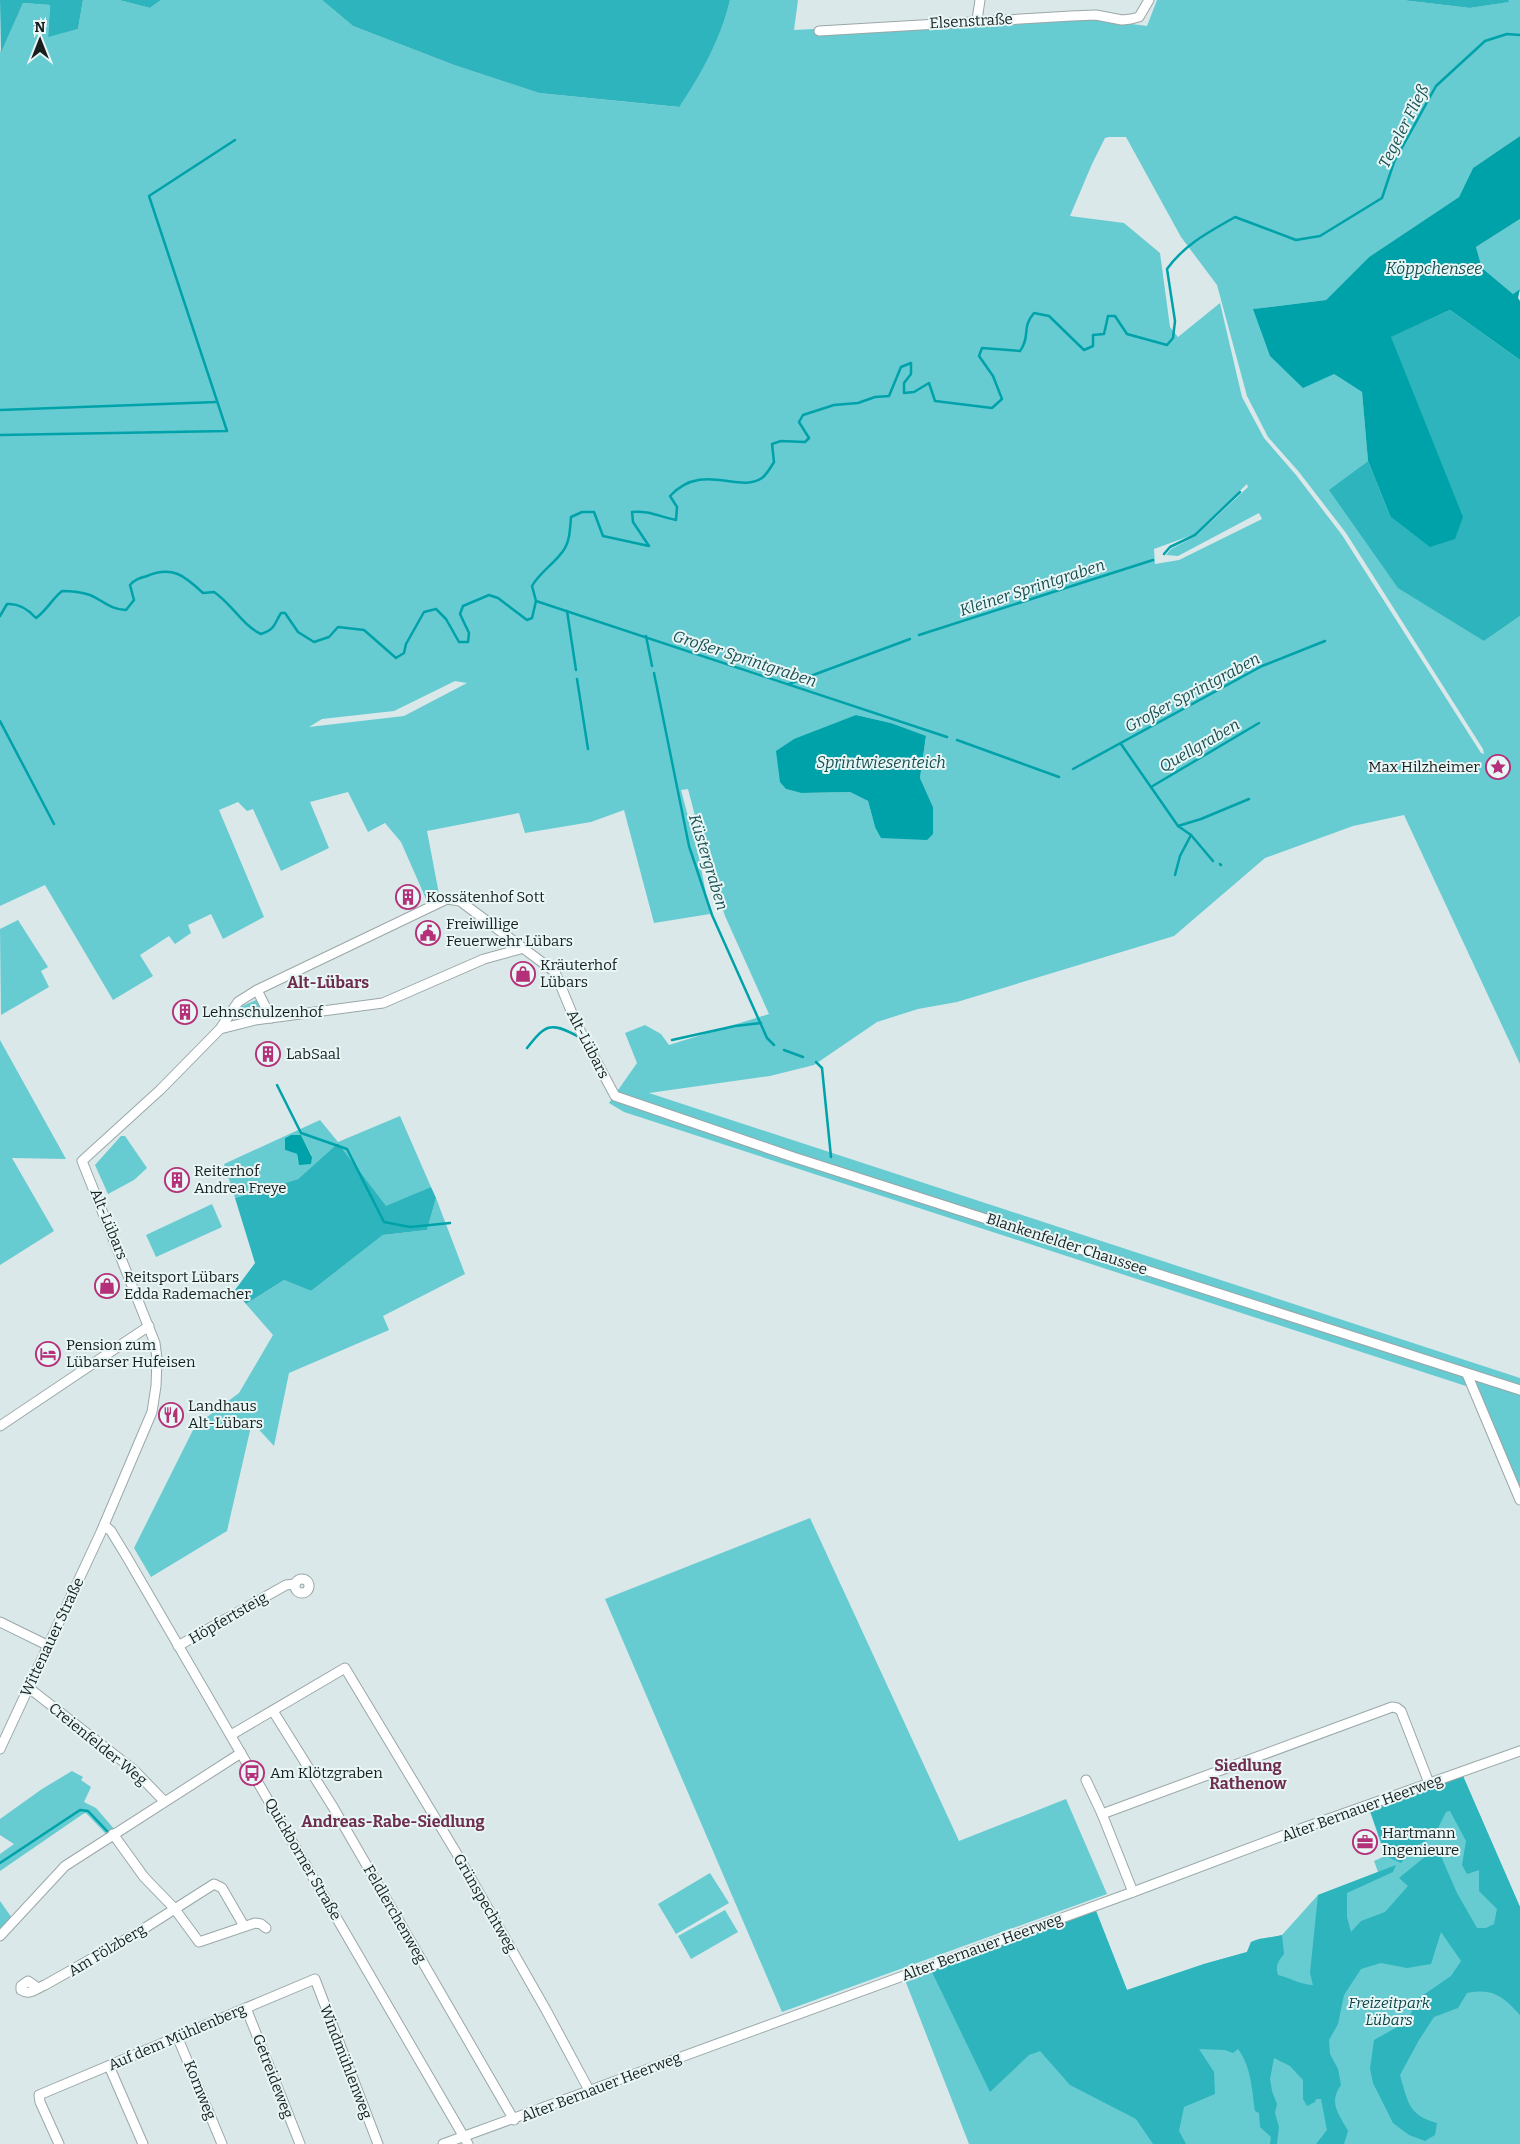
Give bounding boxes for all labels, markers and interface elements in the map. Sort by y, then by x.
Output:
street label: Elsenstraße [929,10,1013,32]
north arrow [15,15,65,65]
text: N [35,19,46,36]
water label: Tegeler Fließ [1374,81,1433,171]
water label: Köppchensee [1386,259,1482,278]
water label: Kleiner Sprintgraben [957,555,1107,620]
water label: Großer Sprintgraben [670,626,819,691]
water label: Großer Sprintgraben [1121,649,1263,736]
water label: Quellgraben [1156,715,1243,776]
water label: Sprintwiesenteich [816,753,946,772]
place icon: Max Hilzheimer [1485,754,1511,780]
place label: Max Hilzheimer [1368,758,1480,776]
water label: Küstergraben [685,812,732,912]
building icon: Kossätenhof Sott [395,884,421,910]
place label: Kossätenhof Sott [426,888,545,906]
place label: Freiwillige Feuerwehr Lübars [446,915,573,950]
public building icon: Freiwillige Feuerwehr Lübars [415,920,441,946]
place label: Kräuterhof Lübars [540,956,619,991]
shop icon: Kräuterhof Lübars [510,961,536,987]
district label: Alt-Lübars [287,973,369,992]
building icon: Lehnschulzenhof [172,999,198,1025]
place label: Lehnschulzenhof [202,1003,325,1021]
street label: Alt-Lübars [563,1007,613,1081]
building icon: LabSaal [255,1041,281,1067]
place label: LabSaal [286,1045,340,1063]
place label: Reiterhof Andrea Freye [194,1162,287,1197]
building icon: Reiterhof Andrea Freye [164,1167,190,1193]
street label: Alt-Lübars [87,1186,131,1262]
street label: Blankenfelder Chaussee [984,1209,1150,1279]
place label: Reitsport Lübars Edda Rademacher [124,1268,251,1303]
shop icon: Reitsport Lübars Edda Rademacher [94,1273,120,1299]
place label: Pension zum Lübarser Hufeisen [66,1336,196,1371]
hotel icon: Pension zum Lübarser Hufeisen [35,1341,61,1367]
place label: Landhaus Alt-Lübars [188,1397,263,1432]
restaurant icon: Landhaus Alt-Lübars [158,1402,184,1428]
street label: Wittenauer Straße [17,1575,87,1699]
street label: Höpfertsteig [185,1588,271,1648]
street label: Creienfelder Weg [45,1699,151,1789]
district label: Siedlung Rathenow [1209,1756,1287,1793]
bus stop icon: Am Klötzgraben [239,1760,265,1786]
place label: Am Klötzgraben [270,1764,383,1782]
street label: Alter Bernauer Heerweg [1279,1770,1445,1846]
street label: Quickborner Straße [261,1795,345,1923]
district label: Andreas-Rabe-Siedlung [301,1812,485,1831]
place label: Hartmann Ingenieure [1382,1824,1459,1859]
office icon: Hartmann Ingenieure [1352,1829,1378,1855]
street label: Grünspechtweg [449,1850,521,1956]
street label: Feldlerchenweg [360,1862,430,1966]
street label: Alter Bernauer Heerweg [899,1909,1065,1985]
street label: Am Fölzberg [65,1920,149,1980]
park label: Freizeitpark Lübars [1348,1994,1431,2029]
street label: Auf dem Mühlenberg [105,2000,249,2074]
street label: Windmühlenweg [316,2003,376,2121]
street label: Getreideweg [249,2031,297,2121]
street label: Alter Bernauer Heerweg [518,2048,684,2126]
street label: Kornweg [180,2058,220,2122]

